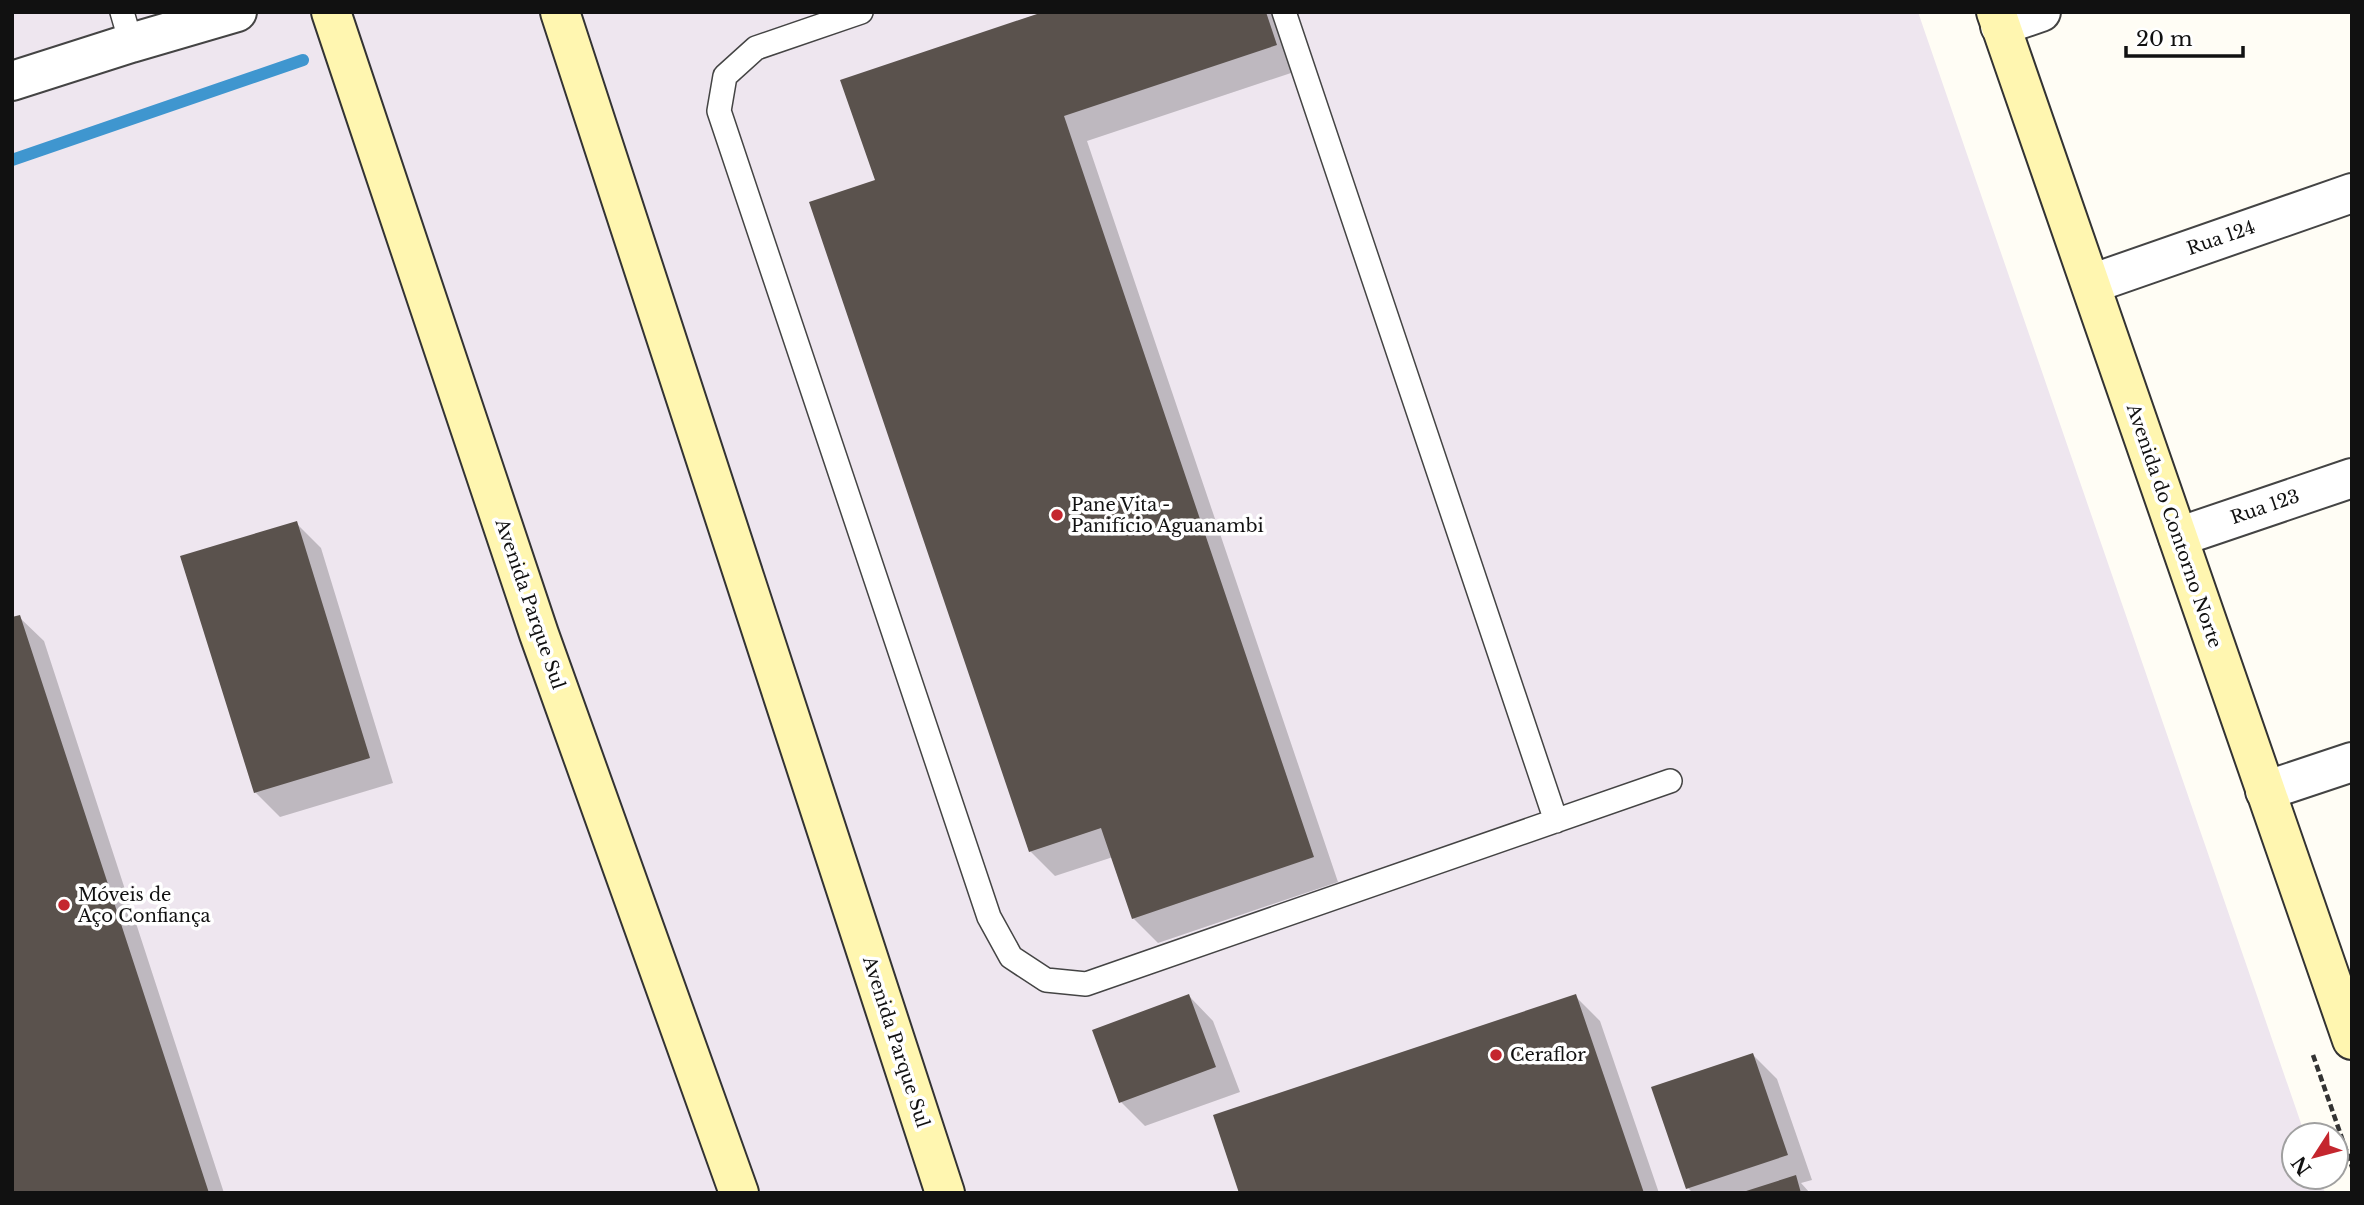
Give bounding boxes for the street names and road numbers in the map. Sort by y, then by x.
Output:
street label: Rua 124 [2184,216,2258,260]
street label: Avenida do Contorno Norte [2121,400,2226,651]
street label: Rua 123 [2228,485,2302,529]
street label: Avenida Parque Sul [490,515,570,692]
street label: Avenida Parque Sul [858,953,934,1131]

